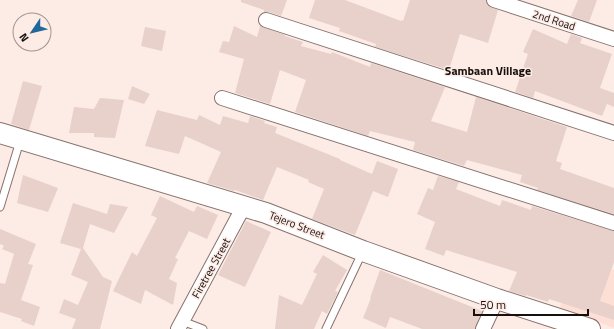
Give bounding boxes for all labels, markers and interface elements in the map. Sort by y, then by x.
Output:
street label: 2nd Road [531,6,578,34]
north arrow [12,12,52,52]
text: N [15,30,33,45]
district label: Sambaan Village [445,61,531,80]
street label: Tejero Street [267,207,327,243]
street label: Firetree Street [188,235,234,301]
scale bar [474,291,588,317]
text: 50 m [480,295,506,314]

